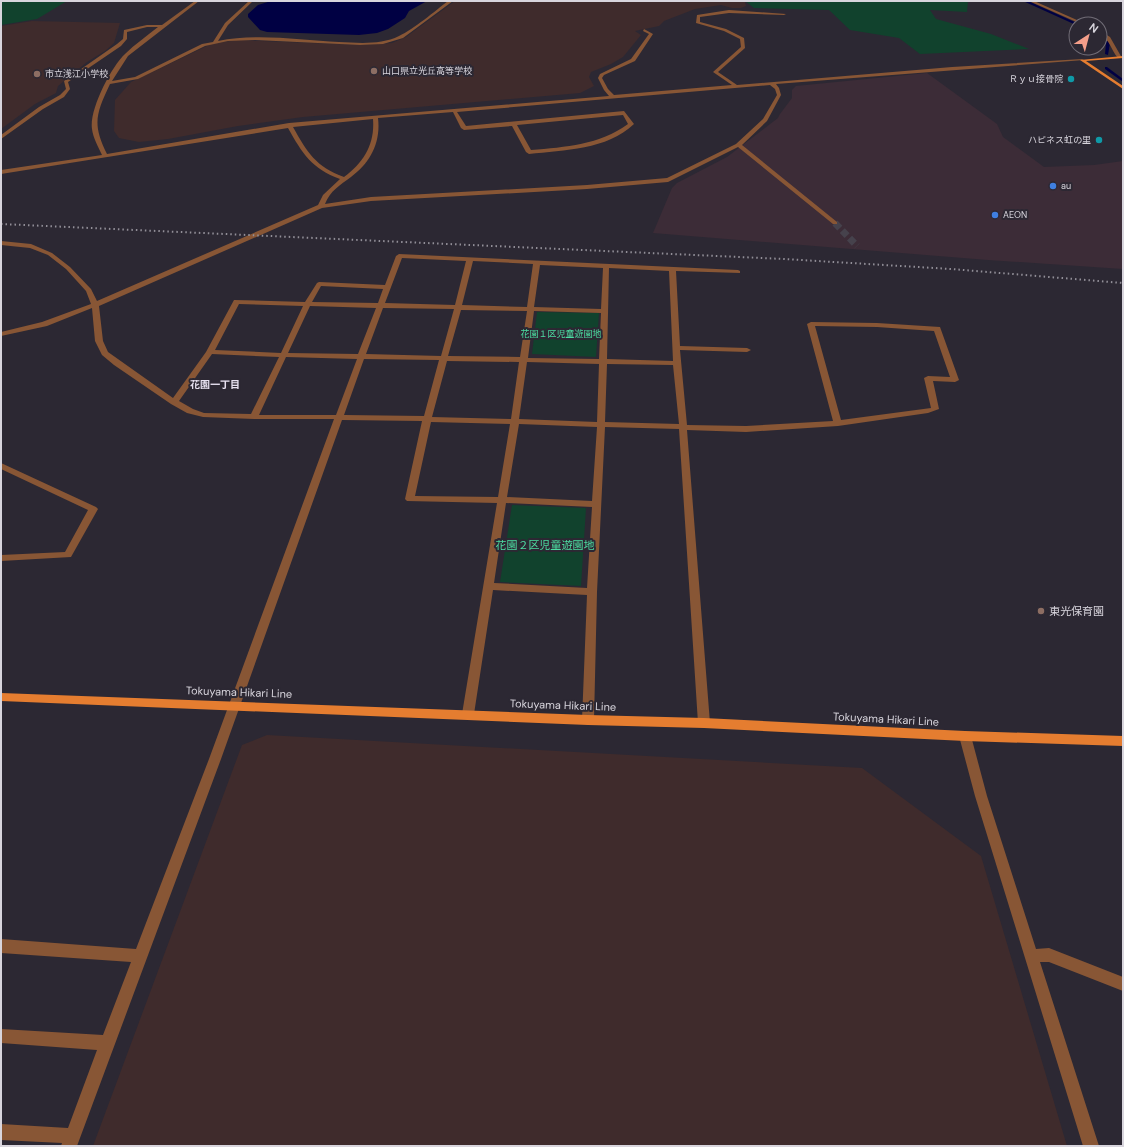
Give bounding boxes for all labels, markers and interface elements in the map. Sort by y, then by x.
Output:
north arrow [1068,16,1108,56]
text: N [1087,20,1101,36]
place label: 山口県立光丘高等学校 [382,65,472,77]
marker: 山口県立光丘高等学校 [369,66,379,76]
place label: 市立浅江小学校 [45,68,108,80]
marker: 市立浅江小学校 [32,69,42,79]
place label: Ｒｙｕ接骨院 [1009,73,1063,85]
marker: Ｒｙｕ接骨院 [1066,74,1076,84]
place label: ハピネス虹の里 [1028,134,1091,146]
marker: ハピネス虹の里 [1094,135,1104,145]
place label: au [1061,180,1071,192]
marker: au [1048,181,1058,191]
place label: AEON [1003,209,1027,221]
marker: AEON [990,210,1000,220]
park label: 花園１区児童遊園地 [520,328,602,340]
district label: 花園一丁目 [190,378,240,391]
park label: 花園２区児童遊園地 [496,538,595,552]
place label: 東光保育園 [1049,604,1104,618]
marker: 東光保育園 [1036,606,1046,616]
street label: Tokuyama Hikari Line [186,683,292,701]
street label: Tokuyama Hikari Line [510,696,616,714]
street label: Tokuyama Hikari Line [833,709,939,729]

